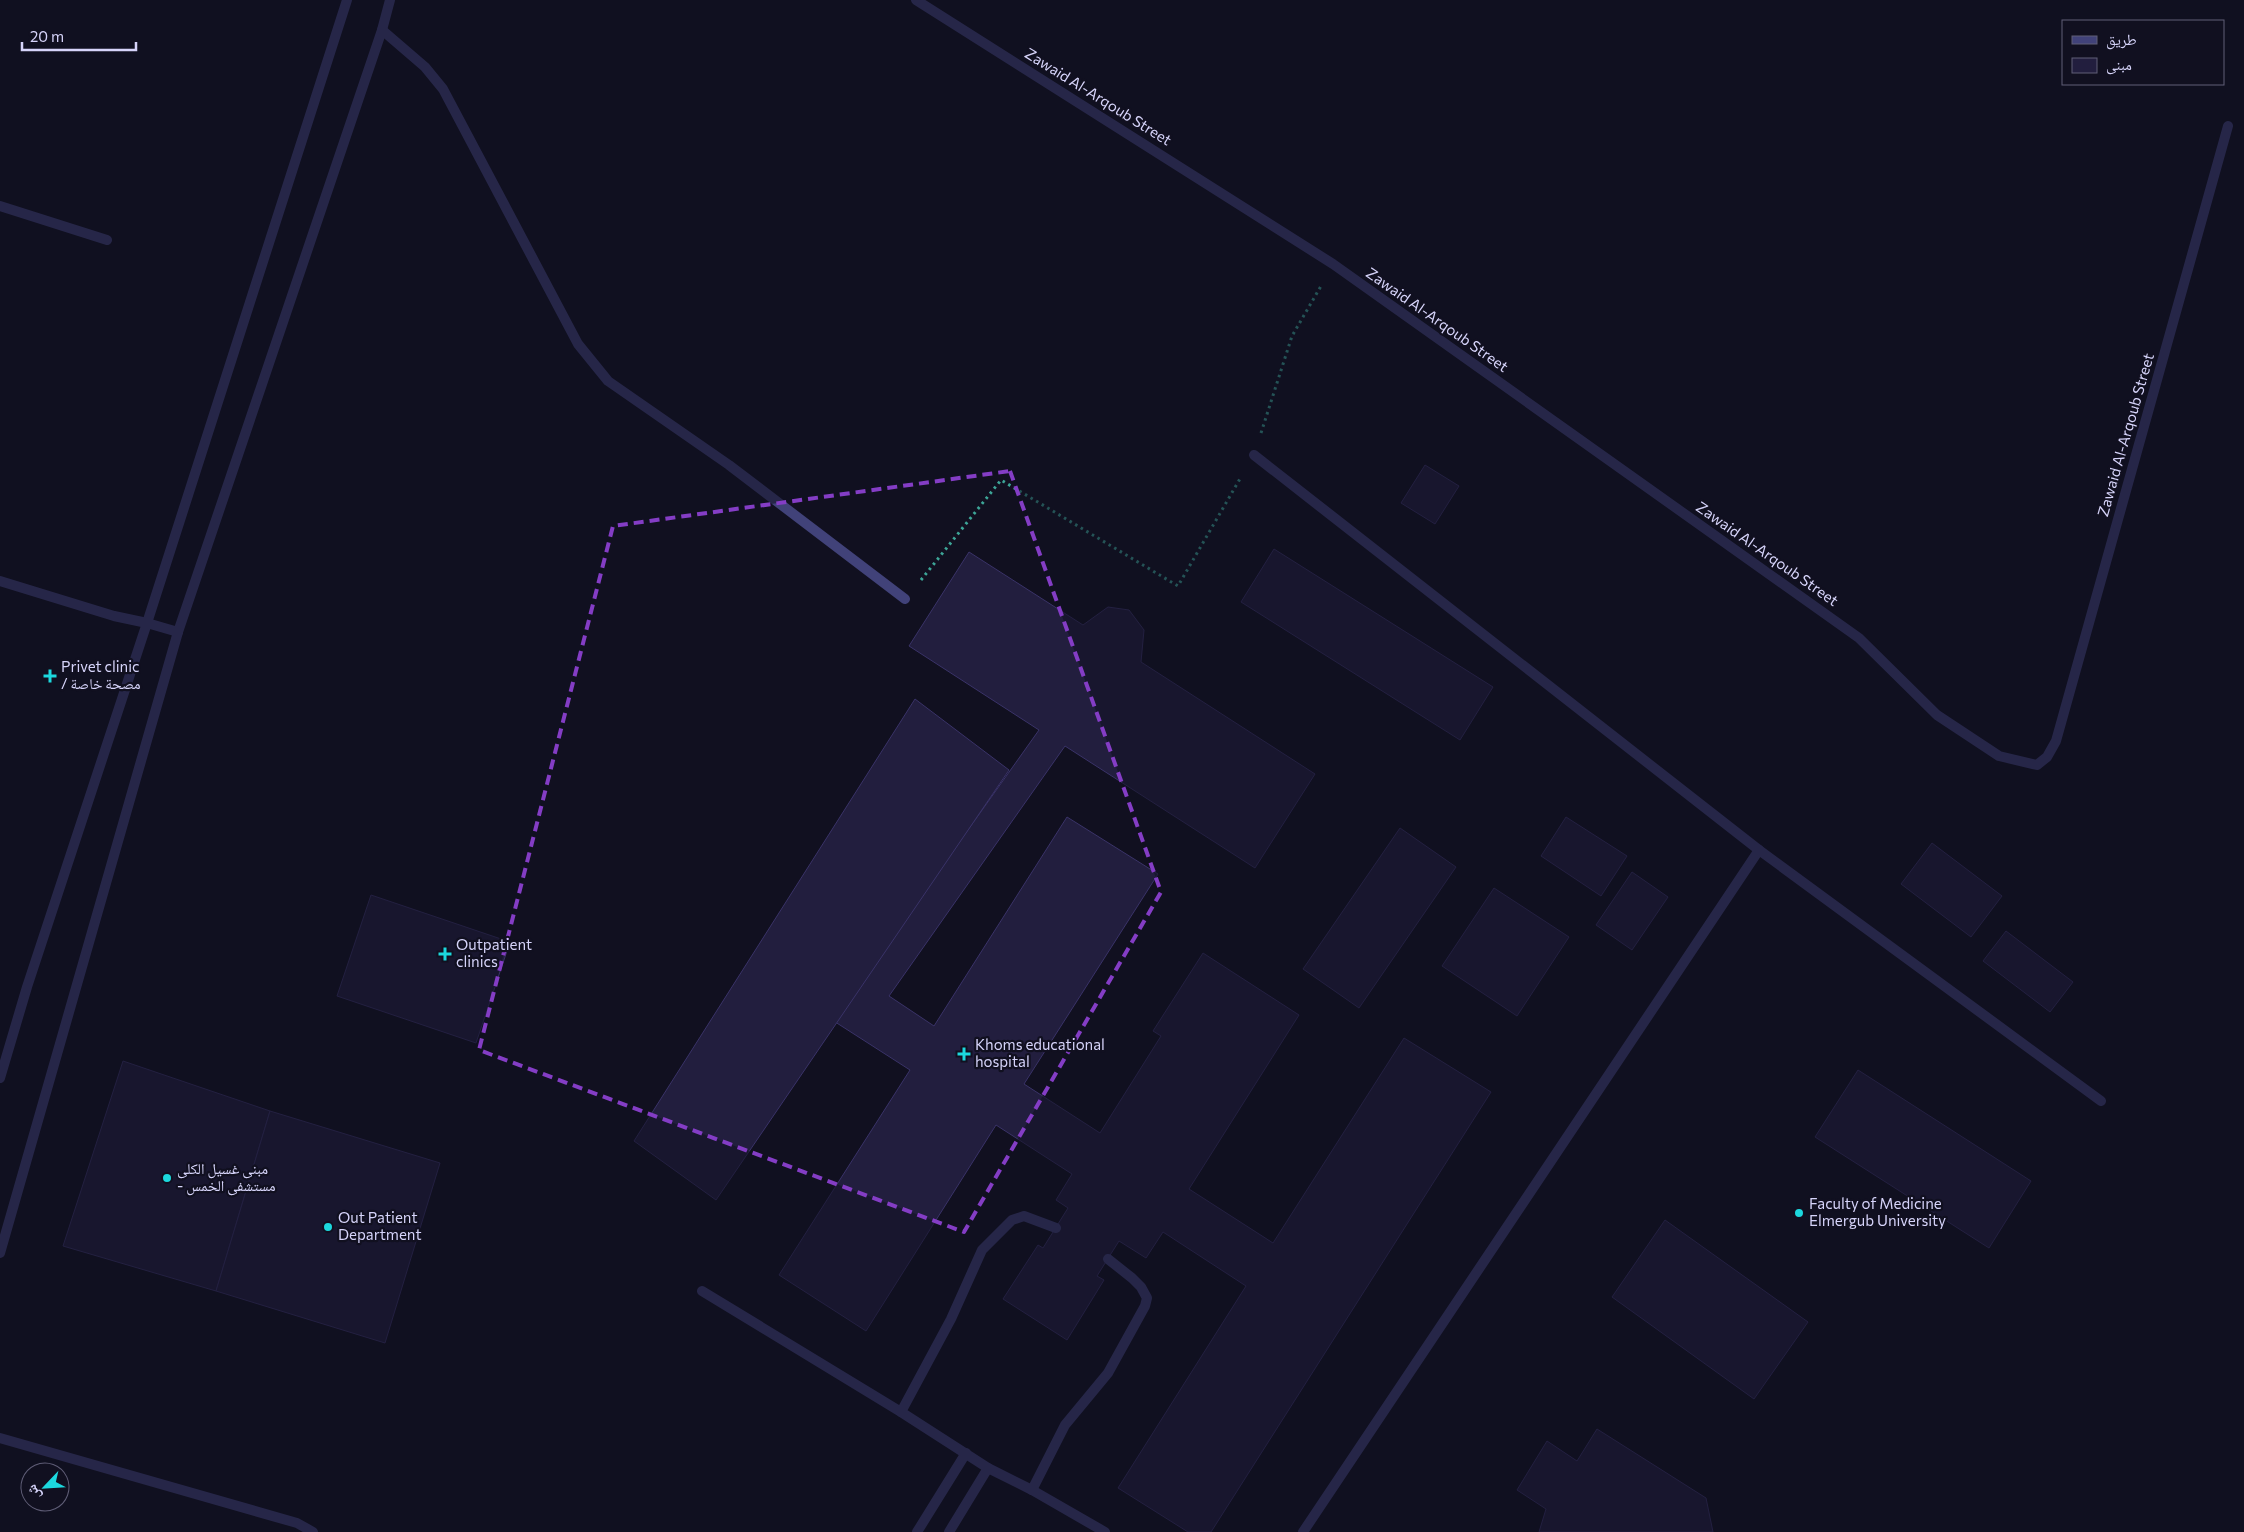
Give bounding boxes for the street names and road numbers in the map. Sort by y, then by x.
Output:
street label: Zawaid Al-Arqoub Street [1022,44,1175,149]
street label: Zawaid Al-Arqoub Street [1363,263,1512,375]
street label: Zawaid Al-Arqoub Street [2093,351,2157,519]
street label: Zawaid Al-Arqoub Street [1693,497,1842,609]

